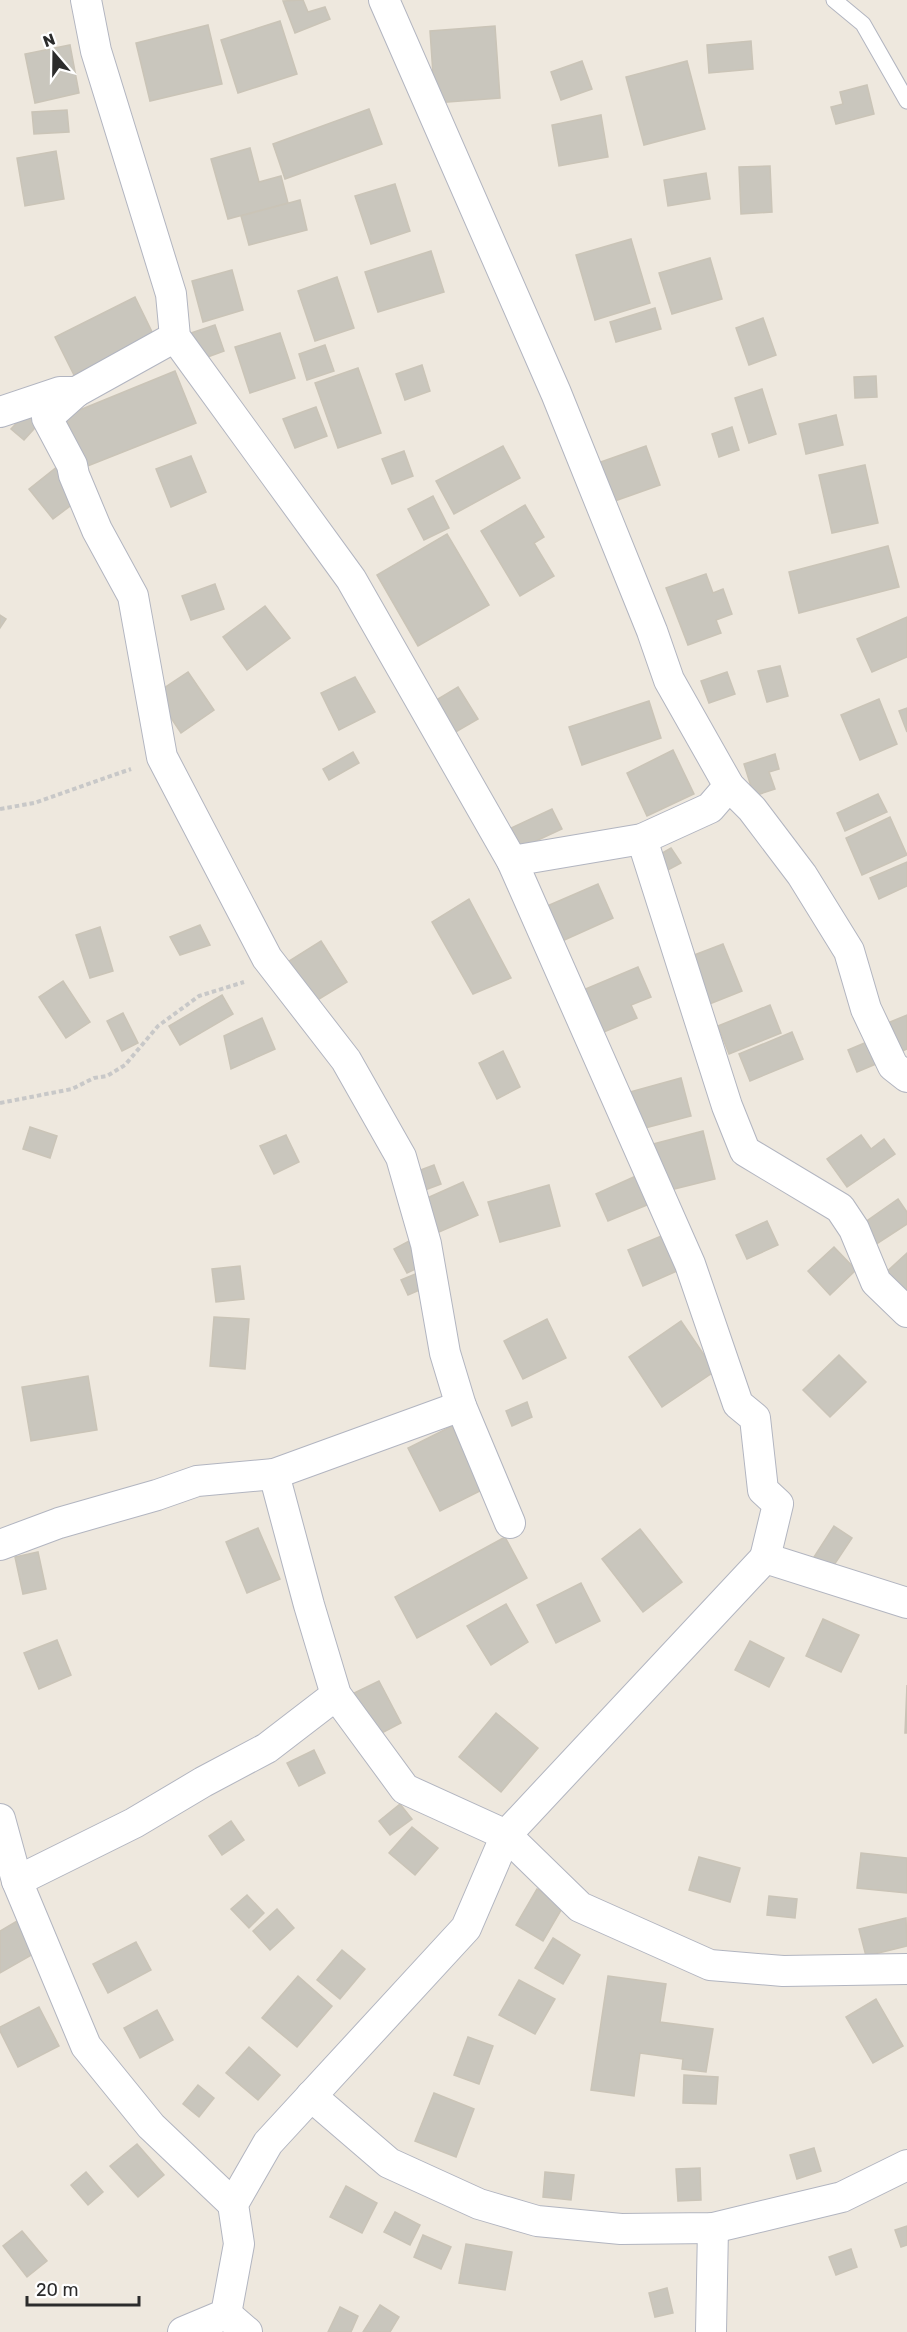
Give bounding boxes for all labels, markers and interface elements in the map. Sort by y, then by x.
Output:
north arrow [24,24,84,84]
text: N [40,29,58,51]
scale bar [27,2269,140,2307]
text: 20 m [36,2279,78,2301]

